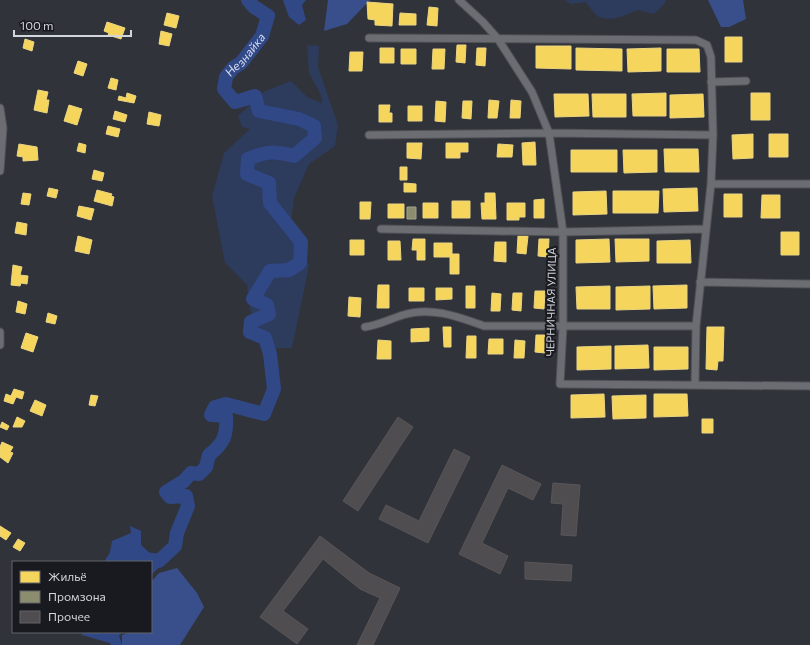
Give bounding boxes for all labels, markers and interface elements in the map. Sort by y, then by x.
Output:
scale bar [14,12,131,38]
text: 100 m [20,18,54,32]
water label: Незнайка [221,30,268,78]
street label: ЧЕРНИЧНАЯ УЛИЦА [543,247,558,357]
legend [12,561,152,633]
text: Жильё [48,569,87,583]
text: Промзона [48,589,106,603]
text: Прочее [48,609,90,623]

